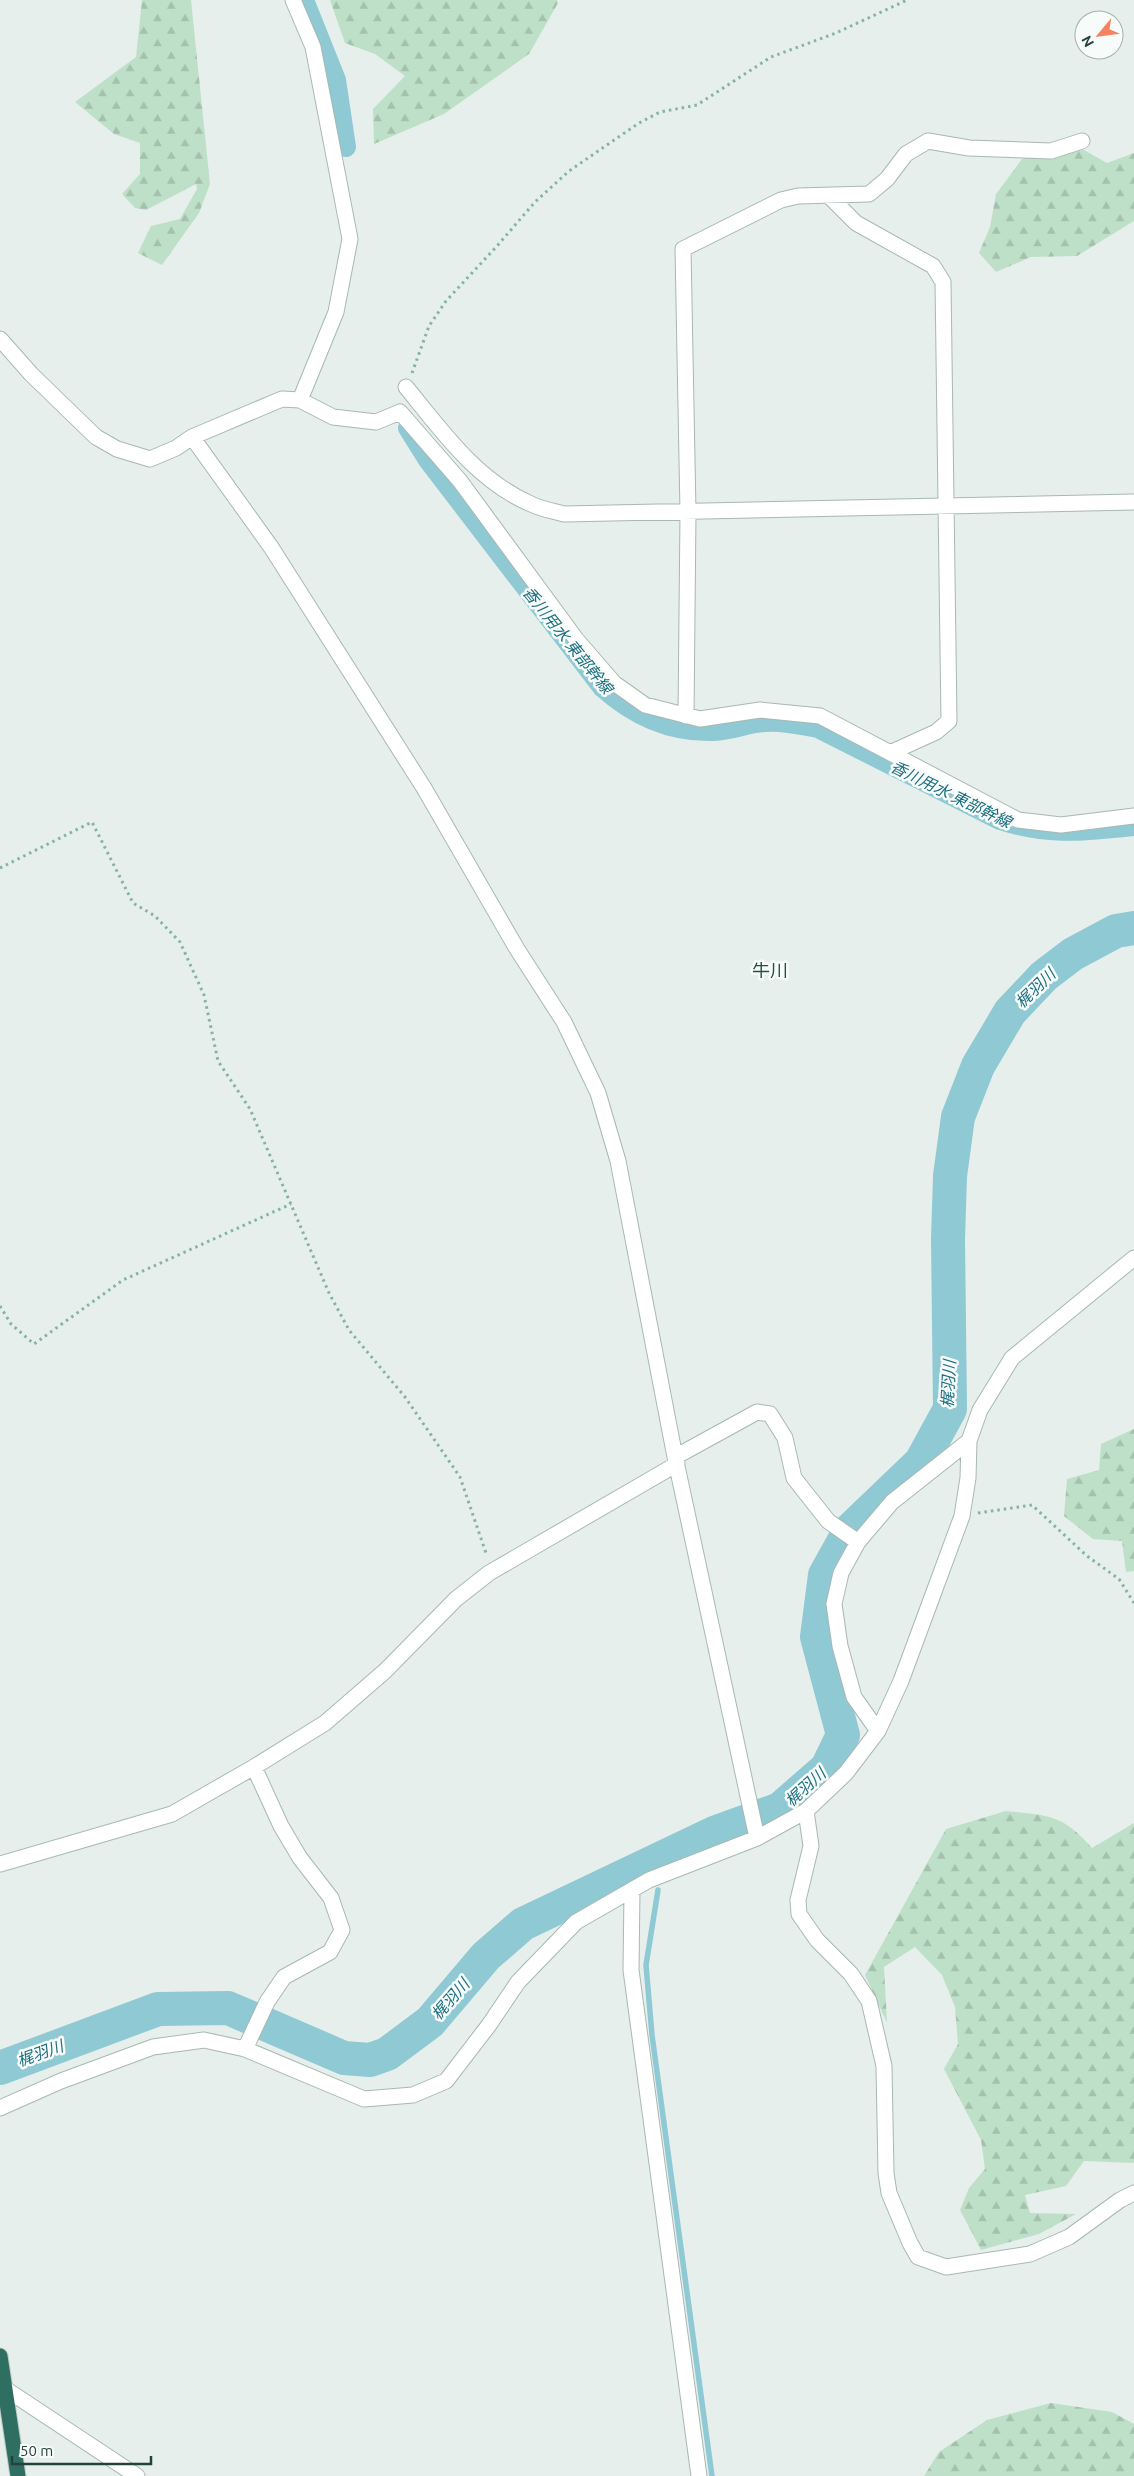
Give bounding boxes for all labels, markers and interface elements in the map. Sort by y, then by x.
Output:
north arrow [1074,10,1124,60]
text: N [1078,33,1097,50]
water label: 香川用水 東部幹線 [520,583,618,698]
water label: 香川用水 東部幹線 [888,757,1016,832]
district label: 牛川 [752,960,788,980]
water label: 梶羽川 [1011,963,1060,1011]
water label: 梶羽川 [938,1358,958,1408]
water label: 梶羽川 [781,1763,830,1810]
water label: 梶羽川 [427,1973,474,2023]
water label: 梶羽川 [14,2036,68,2070]
scale bar [12,2434,151,2466]
text: 50 m [20,2442,53,2459]

